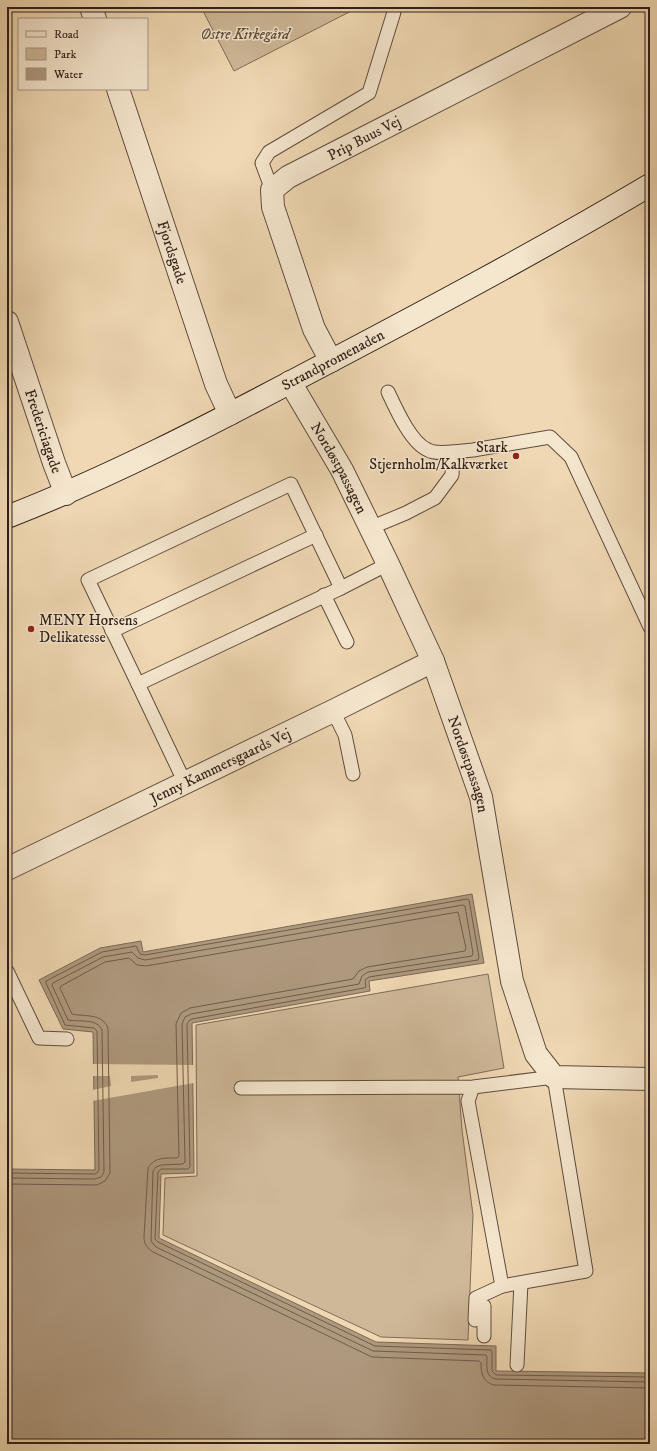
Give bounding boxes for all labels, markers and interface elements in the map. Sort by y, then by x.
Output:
legend [18,18,148,90]
park label: Østre Kirkegård [201,25,292,44]
text: Road [54,27,79,42]
text: Park [54,47,76,62]
text: Water [53,67,83,82]
street label: Prip Buus Vej [324,112,404,165]
street label: Fjordsgade [152,218,191,286]
street label: Strandpromenaden [278,325,388,395]
street label: Fredericiagade [20,387,66,476]
street label: Nordøstpassagen [306,419,371,517]
place label: Stark Stjernholm/Kalkværket [369,438,509,474]
marker: Stark Stjernholm/Kalkværket [511,451,521,461]
place label: MENY Horsens Delikatesse [39,611,138,647]
marker: MENY Horsens Delikatesse [26,624,36,634]
street label: Nordøstpassagen [443,713,492,814]
street label: Jenny Kammersgaards Vej [145,724,294,809]

